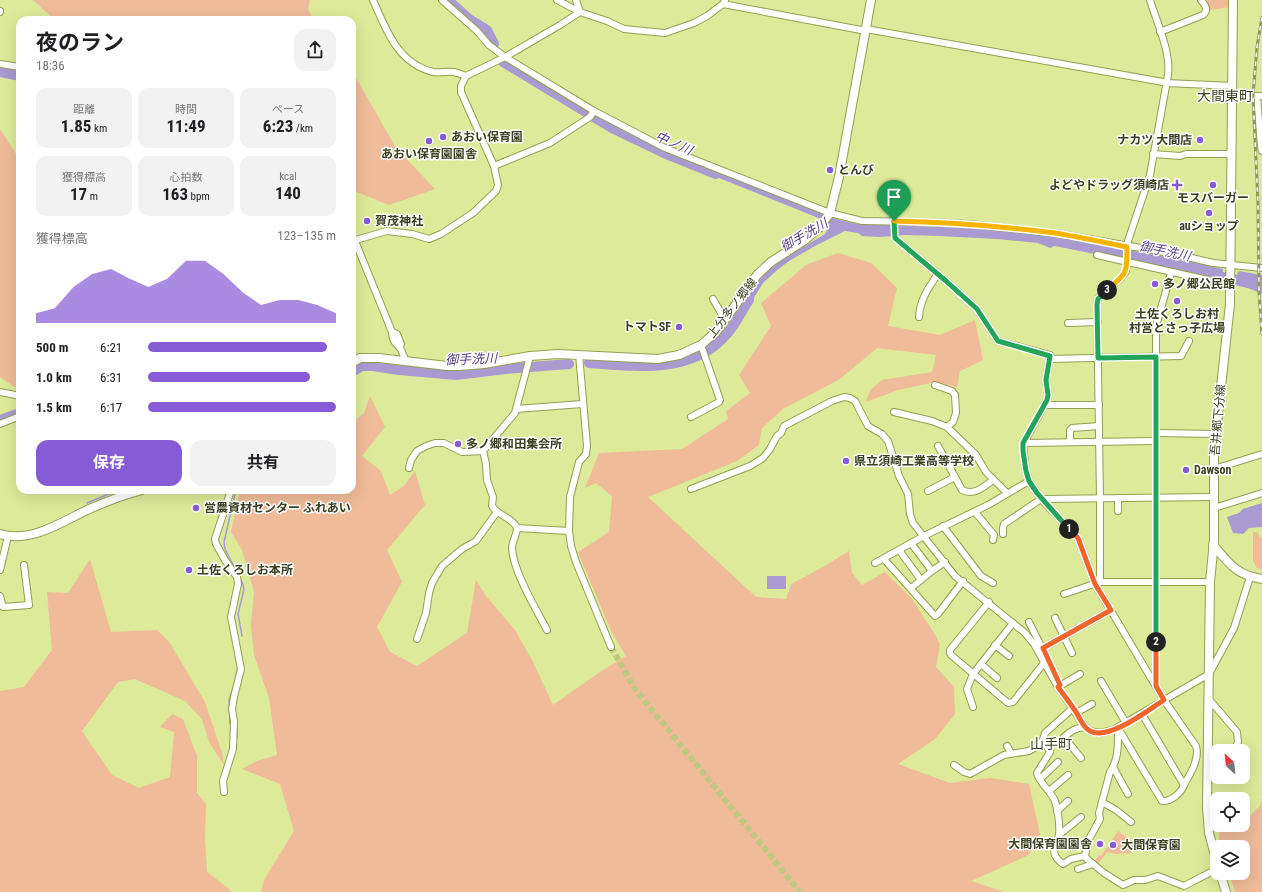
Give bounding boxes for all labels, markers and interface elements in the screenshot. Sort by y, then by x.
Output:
button: share [294,29,336,71]
text: 夜のラン [36,30,124,55]
text: 18:36 [36,58,65,73]
district label: 大間東町 [1197,88,1253,104]
text: 距離 [73,103,95,116]
text: 時間 [175,103,197,116]
text: ペース [272,103,304,116]
text: 1.85 [61,116,91,136]
text: 11:49 [166,116,206,136]
text: 6:23 [263,116,293,136]
text: km [91,122,107,135]
text: /km [293,122,313,135]
water label: 中ノ川 [653,128,697,159]
place label: あおい保育園 [451,130,523,144]
marker: あおい保育園 [438,132,448,142]
place label: ナカツ 大間店 [1117,133,1192,147]
marker: ナカツ 大間店 [1195,135,1205,145]
marker: あおい保育園園舎 [424,136,434,146]
place label: あおい保育園園舎 [381,147,477,161]
place label: とんび [838,163,874,177]
marker: とんび [825,165,835,175]
text: kcal [279,170,297,183]
text: 獲得標高 [62,171,106,184]
text: 心拍数 [170,171,203,184]
place label: よどやドラッグ須崎店 [1049,178,1169,192]
pin [877,180,911,221]
marker: よどやドラッグ須崎店 [1172,180,1182,190]
marker: モスバーガー [1208,180,1218,190]
text: 140 [275,183,301,203]
text: 17 [70,184,87,204]
text: 163 [162,184,188,204]
icon: arrive [883,186,905,208]
text: m [87,190,98,203]
text: bpm [188,190,210,203]
place label: モスバーガー [1177,191,1249,205]
marker: auショップ [1204,208,1214,218]
place label: 賀茂神社 [375,214,423,228]
water label: 御手洗川 [778,215,832,254]
marker: 賀茂神社 [362,216,372,226]
place label: auショップ [1179,219,1239,233]
text: 123–135 m [277,228,336,243]
text: 獲得標高 [36,231,88,246]
water label: 御手洗川 [1138,238,1194,264]
street label: 上分多ノ郷線 [704,275,760,341]
place label: 多ノ郷公民館 [1163,277,1235,291]
marker: 多ノ郷公民館 [1150,279,1160,289]
pin: 3 [1097,280,1117,300]
text: 3 [1104,283,1110,296]
marker: 土佐くろしお村 村営とさっ子広場 [1172,296,1182,306]
place label: 土佐くろしお村 村営とさっ子広場 [1129,307,1225,335]
place label: トマトSF [623,320,671,334]
marker: トマトSF [674,322,684,332]
text: 500 m [36,340,68,355]
text: 6:21 [100,340,122,355]
water label: 御手洗川 [445,351,499,367]
text: 1.0 km [36,370,72,385]
text: 6:31 [100,370,122,385]
street label: 吾井郷下分線 [1208,384,1228,456]
text: 1.5 km [36,400,72,415]
text: 6:17 [100,400,122,415]
place label: 多ノ郷和田集会所 [466,437,562,451]
marker: 多ノ郷和田集会所 [453,439,463,449]
button: 保存 [36,440,182,486]
button: 共有 [190,440,336,486]
place label: 県立須崎工業高等学校 [854,454,974,468]
marker: 県立須崎工業高等学校 [841,456,851,466]
place label: Dawson [1194,463,1231,477]
marker: Dawson [1181,465,1191,475]
place label: 営農資材センター ふれあい [204,501,351,515]
marker: 営農資材センター ふれあい [191,503,201,513]
pin: 1 [1059,519,1079,539]
text: 1 [1066,522,1072,535]
place label: 土佐くろしお本所 [197,563,293,577]
marker: 土佐くろしお本所 [184,565,194,575]
pin: 2 [1146,632,1166,652]
text: 2 [1153,635,1159,648]
district label: 山手町 [1030,736,1072,752]
north arrow [1210,744,1250,784]
map controls [1210,744,1250,880]
button: locate [1210,792,1250,832]
place label: 大間保育園園舎 [1008,837,1092,851]
place label: 大間保育園 [1121,838,1181,852]
marker: 大間保育園園舎 [1095,839,1105,849]
marker: 大間保育園 [1108,840,1118,850]
button: layers [1210,840,1250,880]

